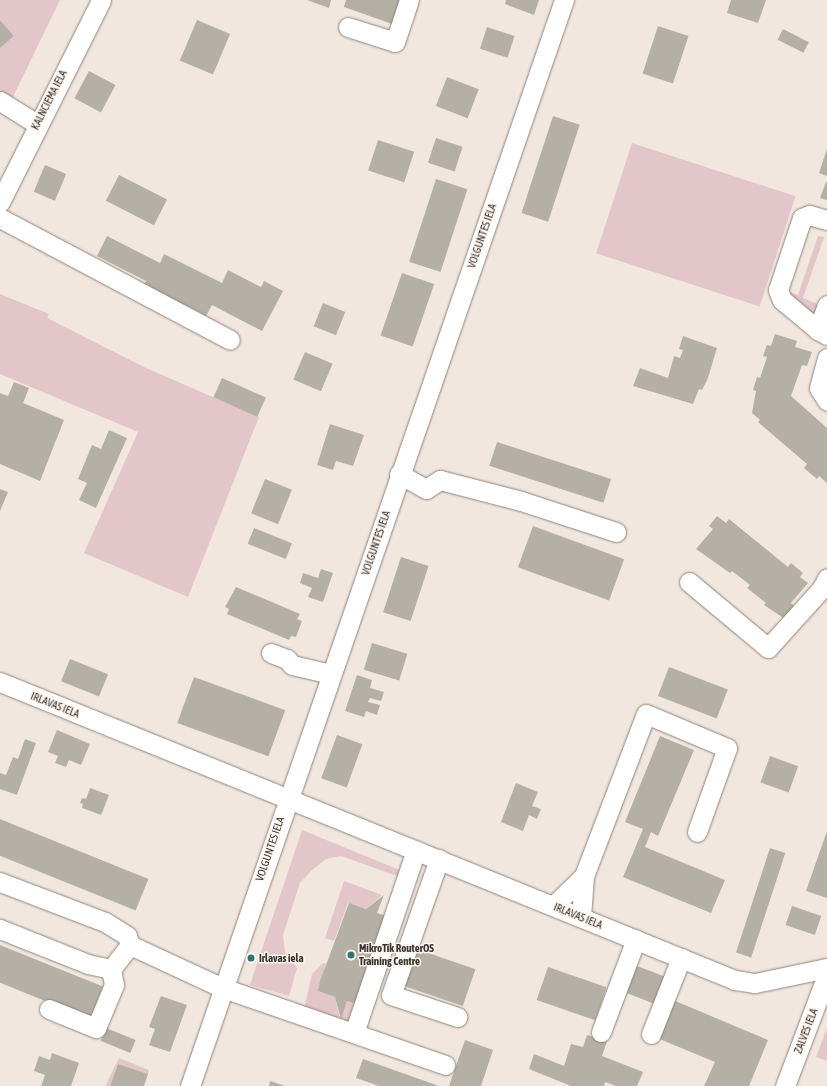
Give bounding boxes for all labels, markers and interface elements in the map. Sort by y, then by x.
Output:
street label: KALNCIEMA IELA [28,68,70,132]
street label: VOLGUNTES IELA [465,202,499,270]
street label: VOLGUNTES IELA [359,509,393,577]
street label: IRLAVAS IELA [29,689,81,721]
street label: VOLGUNTES IELA [253,815,287,883]
street label: IRLAVAS IELA [552,900,604,932]
place label: MikroTik RouterOS Training Centre [359,942,434,968]
marker: MikroTik RouterOS Training Centre [346,950,356,960]
place label: Irlavas iela [259,951,304,965]
marker: Irlavas iela [246,953,256,963]
street label: ZALVES IELA [791,1007,821,1055]

